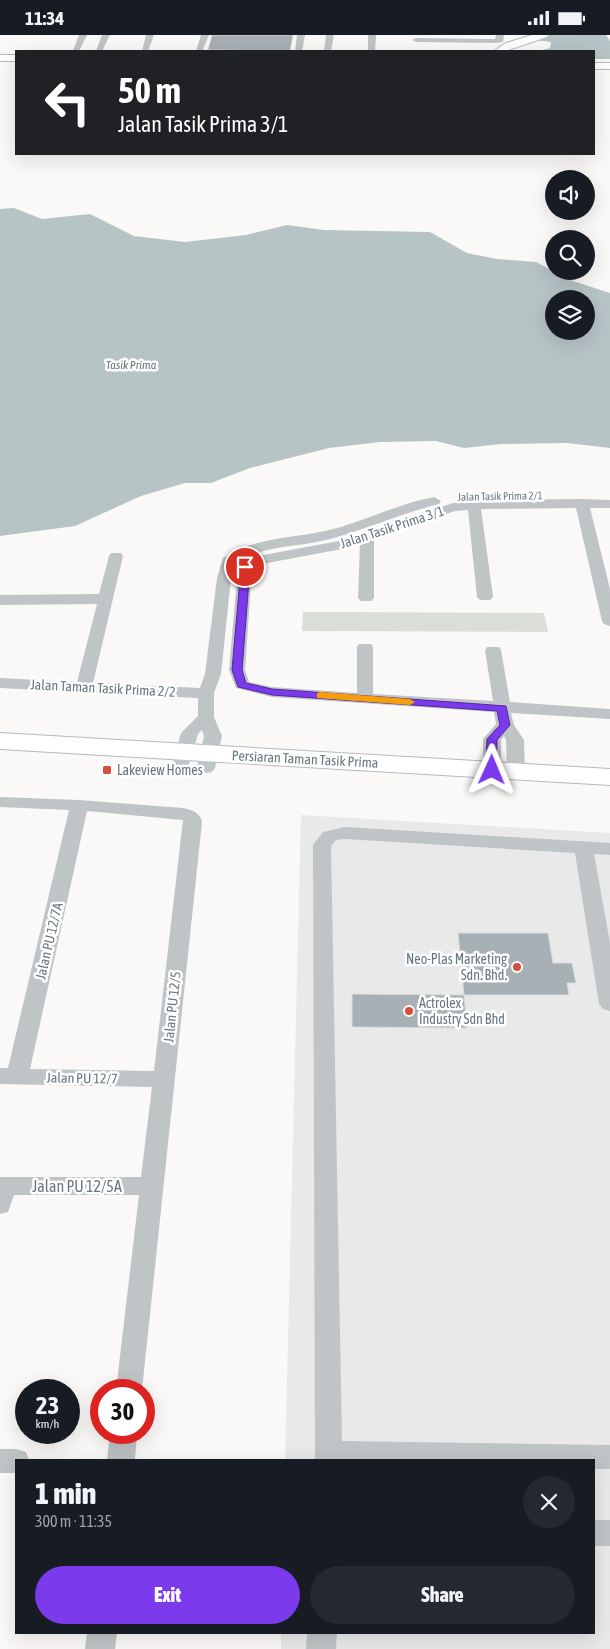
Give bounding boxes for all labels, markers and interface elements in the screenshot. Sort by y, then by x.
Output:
text: 11:34 [25,7,64,29]
icon: left [35,70,100,135]
text: 50 m [118,70,181,110]
text: Jalan Tasik Prima 3/1 [118,111,288,137]
map controls [545,170,595,340]
button: sound [545,170,595,220]
button: search [545,230,595,280]
button: layers [545,290,595,340]
water label: Tasik Prima [106,358,157,372]
street label: Jalan Tasik Prima 2/1 [457,489,543,503]
street label: Jalan Tasik Prima 3/1 [338,503,446,551]
pin [224,546,266,588]
icon: arrive [231,553,259,581]
street label: Jalan Taman Tasik Prima 2/2 [30,676,176,700]
position arrow [465,743,517,795]
street label: Persiaran Taman Tasik Prima [231,747,379,771]
place label: Lakeview Homes [117,762,203,778]
marker: Lakeview Homes [101,764,113,776]
street label: Jalan PU 12/7A [32,901,66,981]
place label: Neo-Plas Marketing Sdn. Bhd. [406,951,507,983]
marker: Neo-Plas Marketing Sdn. Bhd. [511,961,523,973]
street label: Jalan PU 12/5 [160,971,184,1043]
place label: Actrolex Industry Sdn Bhd [419,995,505,1027]
marker: Actrolex Industry Sdn Bhd [403,1005,415,1017]
street label: Jalan PU 12/7 [46,1069,118,1087]
street label: Jalan PU 12/5A [32,1177,122,1195]
speed limit sign: 30 [90,1379,155,1444]
text: 23 [36,1391,59,1419]
text: km/h [36,1417,59,1431]
text: 1 min [35,1476,96,1510]
button: close [523,1476,575,1528]
text: 300 m · 11:35 [35,1512,112,1530]
button: Exit [35,1566,300,1624]
button: Share [310,1566,575,1624]

